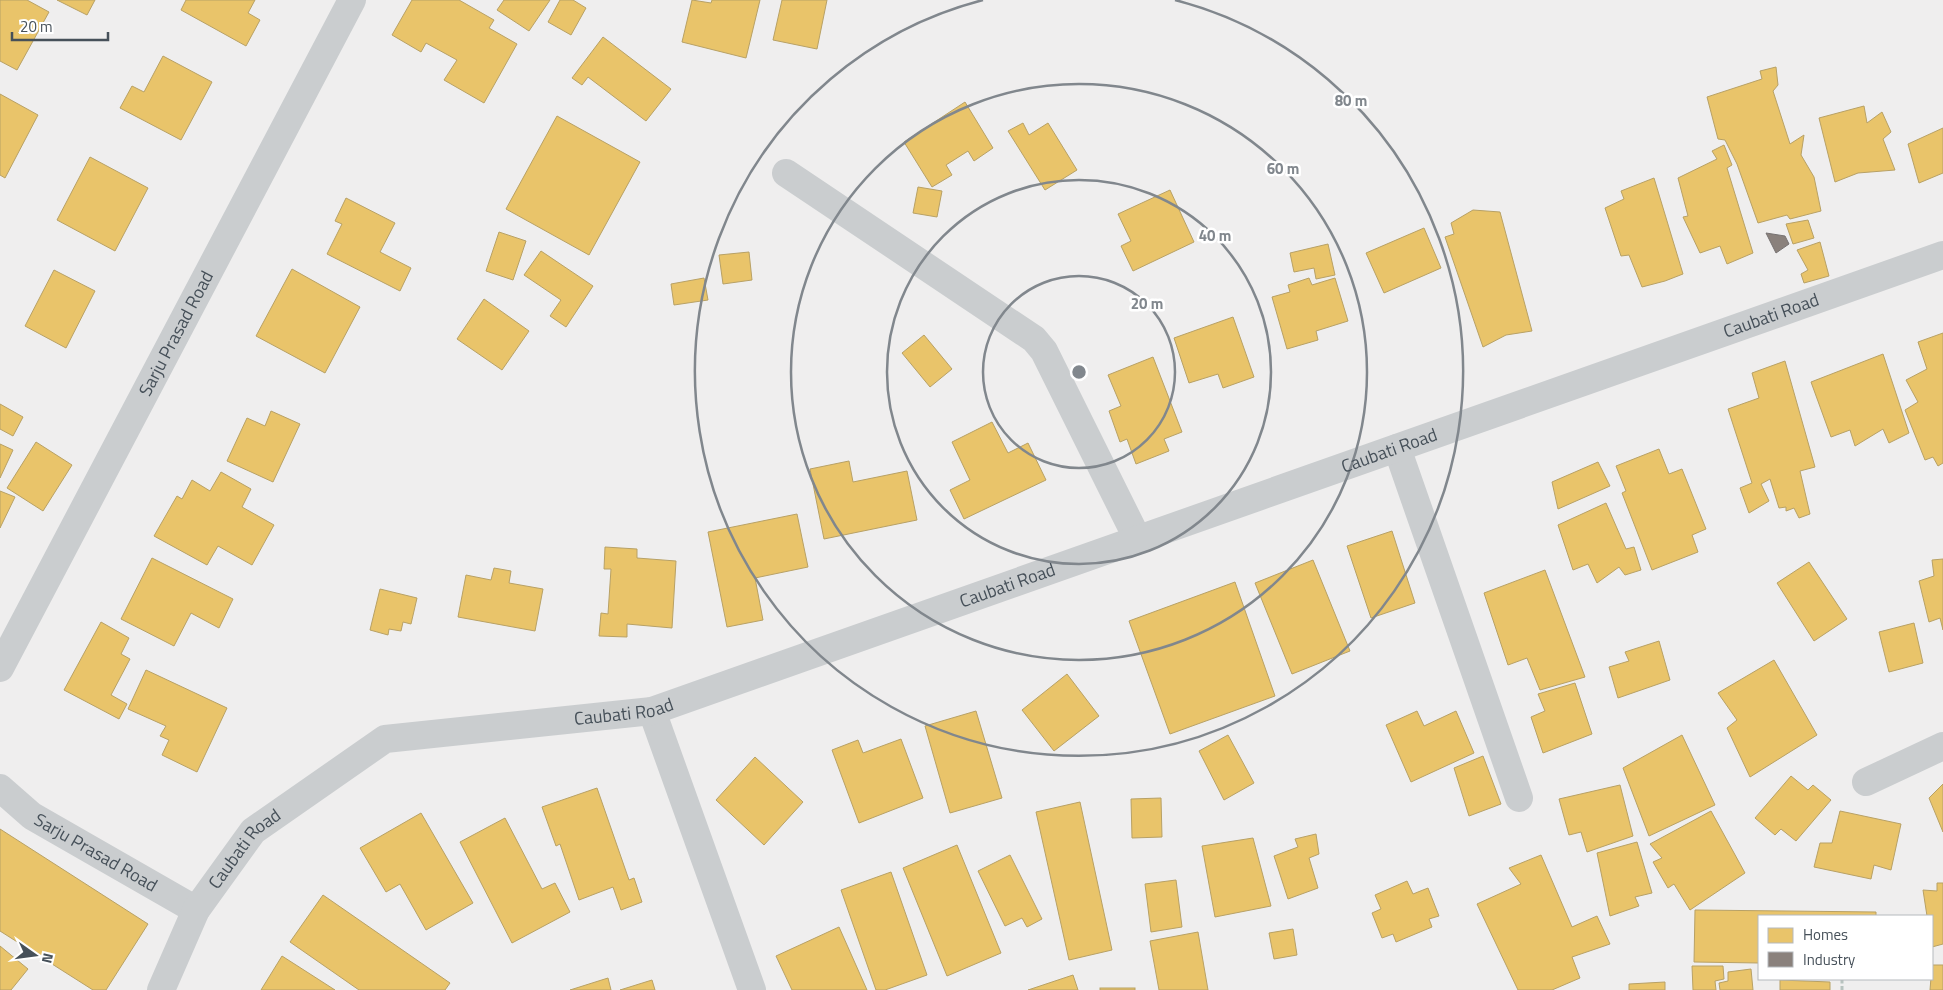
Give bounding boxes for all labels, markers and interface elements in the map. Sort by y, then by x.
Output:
scale bar [12,10,109,42]
text: 20 m [20,15,53,38]
text: 80 m [1335,89,1367,112]
text: 60 m [1267,157,1299,180]
text: 40 m [1199,224,1231,247]
street label: Sarju Prasad Road [132,266,220,401]
street label: Caubati Road [1719,286,1823,345]
text: 20 m [1131,292,1163,315]
centre of rings [1070,363,1088,381]
street label: Caubati Road [1337,421,1441,480]
street label: Caubati Road [956,556,1059,614]
street label: Caubati Road [573,690,677,732]
street label: Caubati Road [201,802,286,894]
street label: Sarju Prasad Road [29,806,163,898]
legend [1758,915,1933,980]
text: Homes [1803,923,1848,946]
north arrow [10,930,60,980]
text: Industry [1803,948,1855,971]
text: N [37,951,59,966]

